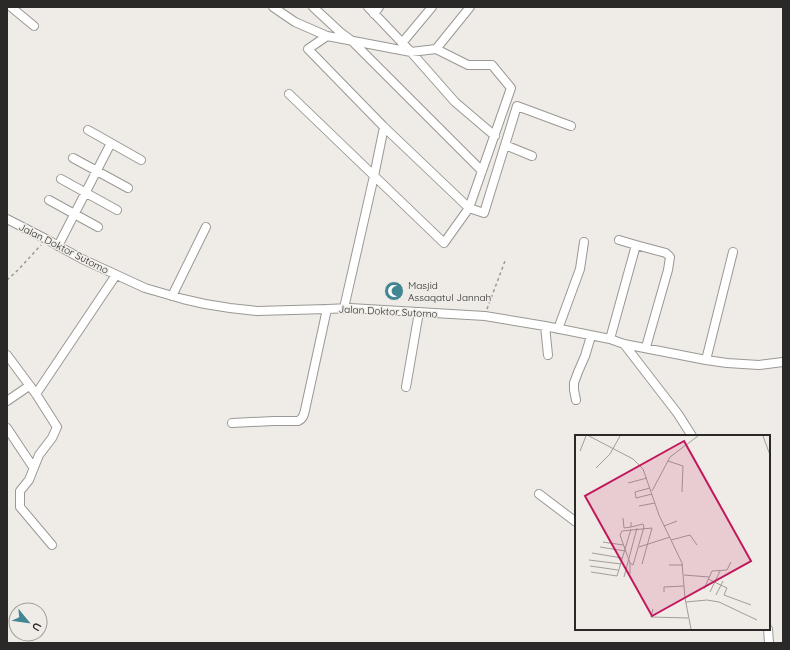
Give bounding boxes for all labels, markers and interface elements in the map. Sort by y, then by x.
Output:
street label: Jalan Doktor Sutomo [17,220,111,277]
place label: Masjid Assaqatul Jannah [408,279,491,304]
mosque icon: Masjid Assaqatul Jannah [383,280,405,302]
street label: Jalan Doktor Sutomo [338,302,438,321]
inset map [575,435,770,630]
north arrow [8,602,48,642]
text: U [29,620,45,634]

